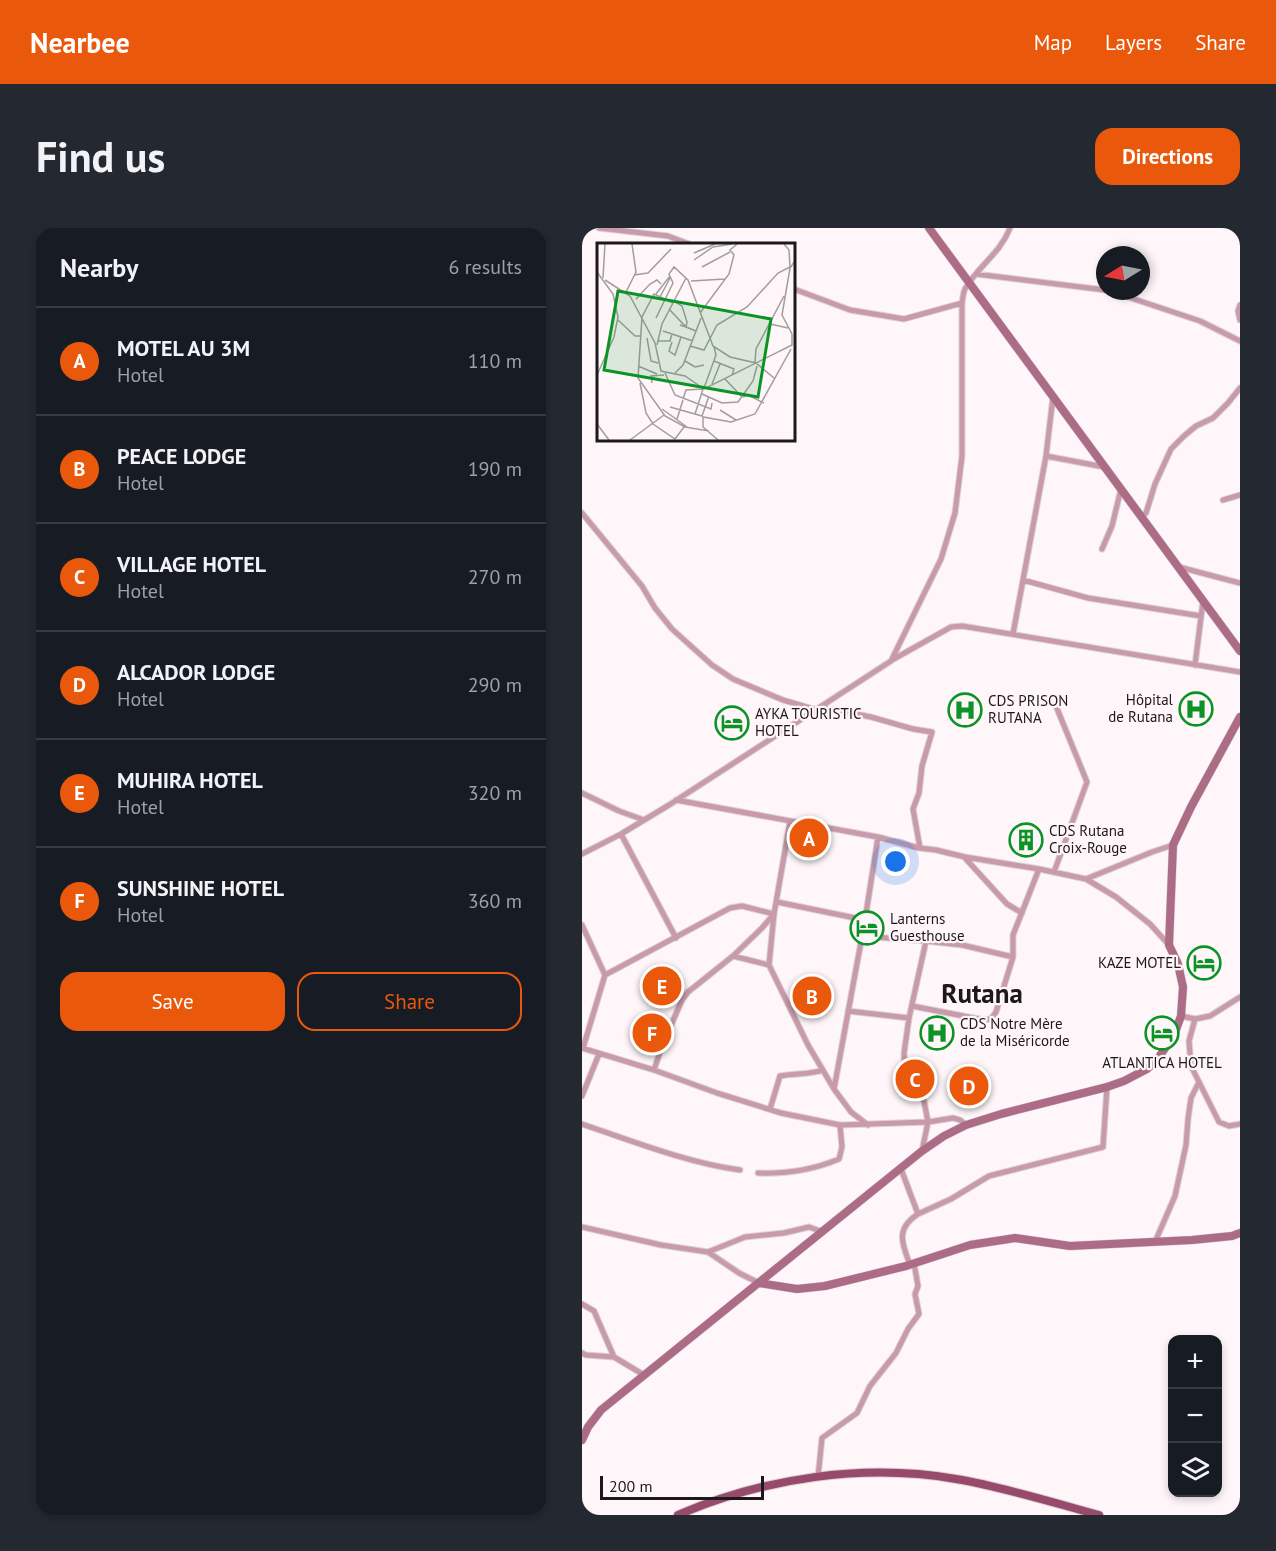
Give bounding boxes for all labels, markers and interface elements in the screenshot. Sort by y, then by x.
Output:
text: Nearbee [30,24,130,61]
text: Map [1034,29,1072,56]
text: Layers [1105,29,1162,56]
text: Share [1195,29,1246,56]
button: Directions [1095,128,1240,185]
text: Find us [36,129,165,184]
inset map [597,243,795,441]
north arrow [1096,246,1150,300]
text: Nearby [60,251,138,284]
text: 6 results [449,254,522,280]
text: MOTEL AU 3M [117,334,250,362]
text: A [73,348,86,374]
text: 110 m [468,348,522,374]
text: Hotel [117,362,164,388]
text: PEACE LODGE [117,442,246,470]
text: B [74,456,85,482]
text: 190 m [468,456,522,482]
text: Hotel [117,470,164,496]
text: VILLAGE HOTEL [117,550,266,578]
text: C [74,564,85,590]
text: 270 m [468,564,522,590]
text: Hotel [117,578,164,604]
text: ALCADOR LODGE [117,658,275,686]
text: D [73,672,86,698]
text: 290 m [468,672,522,698]
text: Hotel [117,686,164,712]
place label: Hôpital de Rutana [1108,690,1174,726]
place label: CDS PRISON RUTANA [988,691,1068,727]
hospital icon: Hôpital de Rutana [1178,691,1214,727]
hospital icon: CDS PRISON RUTANA [947,692,983,728]
place label: AYKA TOURISTIC HOTEL [755,704,862,740]
hotel icon: AYKA TOURISTIC HOTEL [714,705,750,741]
text: MUHIRA HOTEL [117,766,263,794]
text: E [74,780,85,806]
text: 320 m [468,780,522,806]
text: Hotel [117,794,164,820]
pin: A [790,816,828,860]
place label: CDS Rutana Croix-Rouge [1049,821,1127,857]
building icon: CDS Rutana Croix-Rouge [1008,822,1044,858]
your location [881,847,910,876]
text: SUNSHINE HOTEL [117,874,284,902]
text: F [74,888,85,914]
text: 360 m [468,888,522,914]
text: Hotel [117,902,164,928]
place label: Lanterns Guesthouse [890,909,965,945]
hotel icon: Lanterns Guesthouse [849,910,885,946]
hotel icon: KAZE MOTEL [1186,945,1222,981]
place label: KAZE MOTEL [1098,953,1181,972]
pin: E [642,964,682,1008]
button: Save [60,972,285,1031]
button: Share [297,972,522,1031]
pin: B [792,974,832,1018]
district label: Rutana [941,976,1023,1010]
pin: F [632,1010,672,1056]
place label: CDS Notre Mère de la Miséricorde [960,1014,1070,1050]
hospital icon: CDS Notre Mère de la Miséricorde [919,1015,955,1051]
hotel icon: ATLANTICA HOTEL [1144,1015,1180,1051]
place label: ATLANTICA HOTEL [1102,1053,1222,1072]
pin: C [896,1056,934,1102]
pin: D [950,1064,988,1108]
map controls [1168,1335,1222,1497]
button: + [1168,1335,1222,1389]
button: − [1168,1389,1222,1443]
button: layers [1168,1443,1222,1497]
scale bar [600,1473,764,1500]
text: 200 m [609,1476,652,1496]

